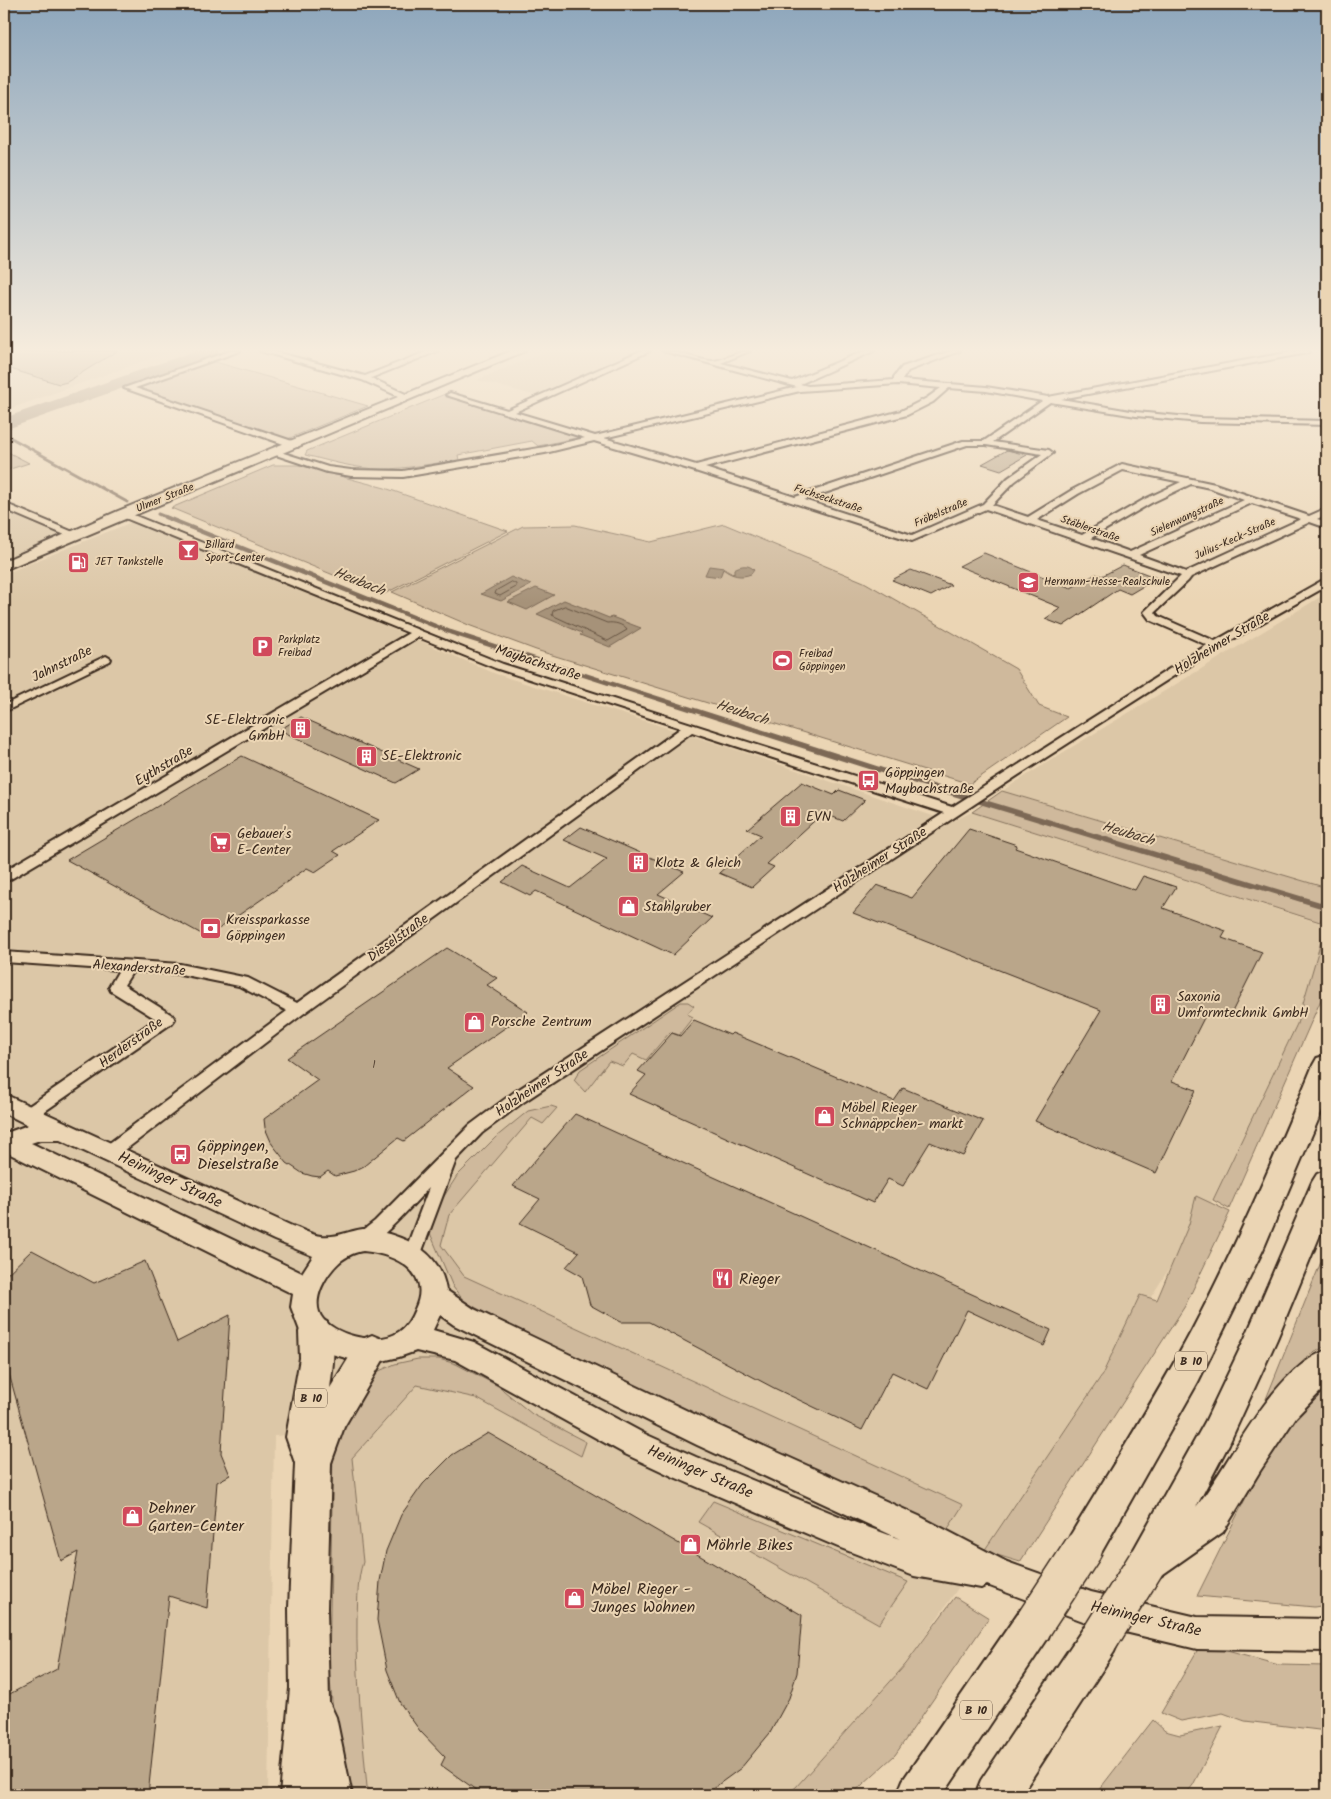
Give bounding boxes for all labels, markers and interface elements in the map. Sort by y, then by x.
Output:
street label: Ulmer Straße [133,478,197,518]
street label: Fuchseckstraße [792,480,864,518]
street label: Sielenwangstraße [1147,492,1227,542]
street label: Fröbelstraße [911,494,971,532]
street label: Stäblerstraße [1058,510,1122,548]
street label: Julius-Keck-Straße [1191,513,1279,565]
place label: Billard Sport-Center [205,536,266,567]
bar icon: Billard Sport-Center [177,539,201,563]
fuel station icon: JET Tankstelle [67,550,91,574]
place label: JET Tankstelle [95,553,163,571]
water label: Heubach [330,561,390,604]
school or university icon: Hermann-Hesse-Realschule [1016,570,1040,594]
place label: Hermann-Hesse-Realschule [1044,573,1170,591]
street label: Holzheimer Straße [1170,605,1275,680]
place label: Parkplatz Freibad [278,631,320,662]
parking icon: Parkplatz Freibad [250,634,274,658]
street label: Maybachstraße [492,639,584,687]
street label: Jahnstraße [28,640,97,688]
place label: Freibad Göppingen [799,645,846,676]
sports icon: Freibad Göppingen [771,648,795,672]
water label: Heubach [713,693,773,733]
place label: SE-Elektronic GmbH [205,709,285,747]
building icon: SE-Elektronic GmbH [289,716,313,740]
street label: Eythstraße [131,740,198,792]
building icon: SE-Elektronic [354,744,378,768]
place label: SE-Elektronic [382,745,462,767]
place label: Göppingen Maybachstraße [885,762,975,800]
bus stop icon: Göppingen Maybachstraße [857,769,881,793]
building icon: EVN [778,805,802,829]
place label: EVN [806,806,832,828]
water label: Heubach [1099,815,1159,854]
street label: Holzheimer Straße [828,821,932,899]
place label: Gebauer's E-Center [237,823,291,861]
supermarket icon: Gebauer's E-Center [209,830,233,854]
building icon: Klotz & Gleich [627,851,651,875]
place label: Klotz & Gleich [655,852,741,874]
shop icon: Stahlgruber [616,895,640,919]
place label: Stahlgruber [644,896,712,918]
street label: Dieselstraße [363,908,434,968]
place label: Kreissparkasse Göppingen [226,909,310,947]
bank icon: Kreissparkasse Göppingen [198,916,222,940]
street label: Alexanderstraße [92,954,187,982]
place label: Saxonia Umformtechnik GmbH [1177,986,1309,1024]
building icon: Saxonia Umformtechnik GmbH [1149,993,1173,1017]
shop icon: Porsche Zentrum [463,1010,487,1034]
place label: Porsche Zentrum [491,1011,592,1033]
street label: Herderstraße [94,1012,168,1074]
street label: Holzheimer Straße [491,1043,594,1123]
house number: 1 [372,1056,376,1074]
place label: Möbel Rieger Schnäppchen- markt [841,1097,964,1135]
shop icon: Möbel Rieger Schnäppchen- markt [813,1104,837,1128]
place label: Göppingen, Dieselstraße [197,1134,279,1177]
bus stop icon: Göppingen, Dieselstraße [169,1143,193,1167]
street label: Heininger Straße [113,1145,227,1215]
restaurant icon: Rieger [711,1267,735,1291]
place label: Rieger [739,1267,781,1292]
road number: B 10 [1175,1352,1207,1370]
road number: B 10 [295,1389,327,1408]
street label: Heininger Straße [643,1438,757,1506]
place label: Dehner Garten-Center [148,1496,246,1539]
shop icon: Dehner Garten-Center [120,1505,144,1529]
shop icon: Möhrle Bikes [678,1533,702,1557]
place label: Möhrle Bikes [706,1533,793,1558]
place label: Möbel Rieger - Junges Wohnen [591,1577,695,1620]
shop icon: Möbel Rieger - Junges Wohnen [563,1586,587,1610]
street label: Heininger Straße [1088,1594,1204,1644]
road number: B 10 [960,1700,992,1720]

